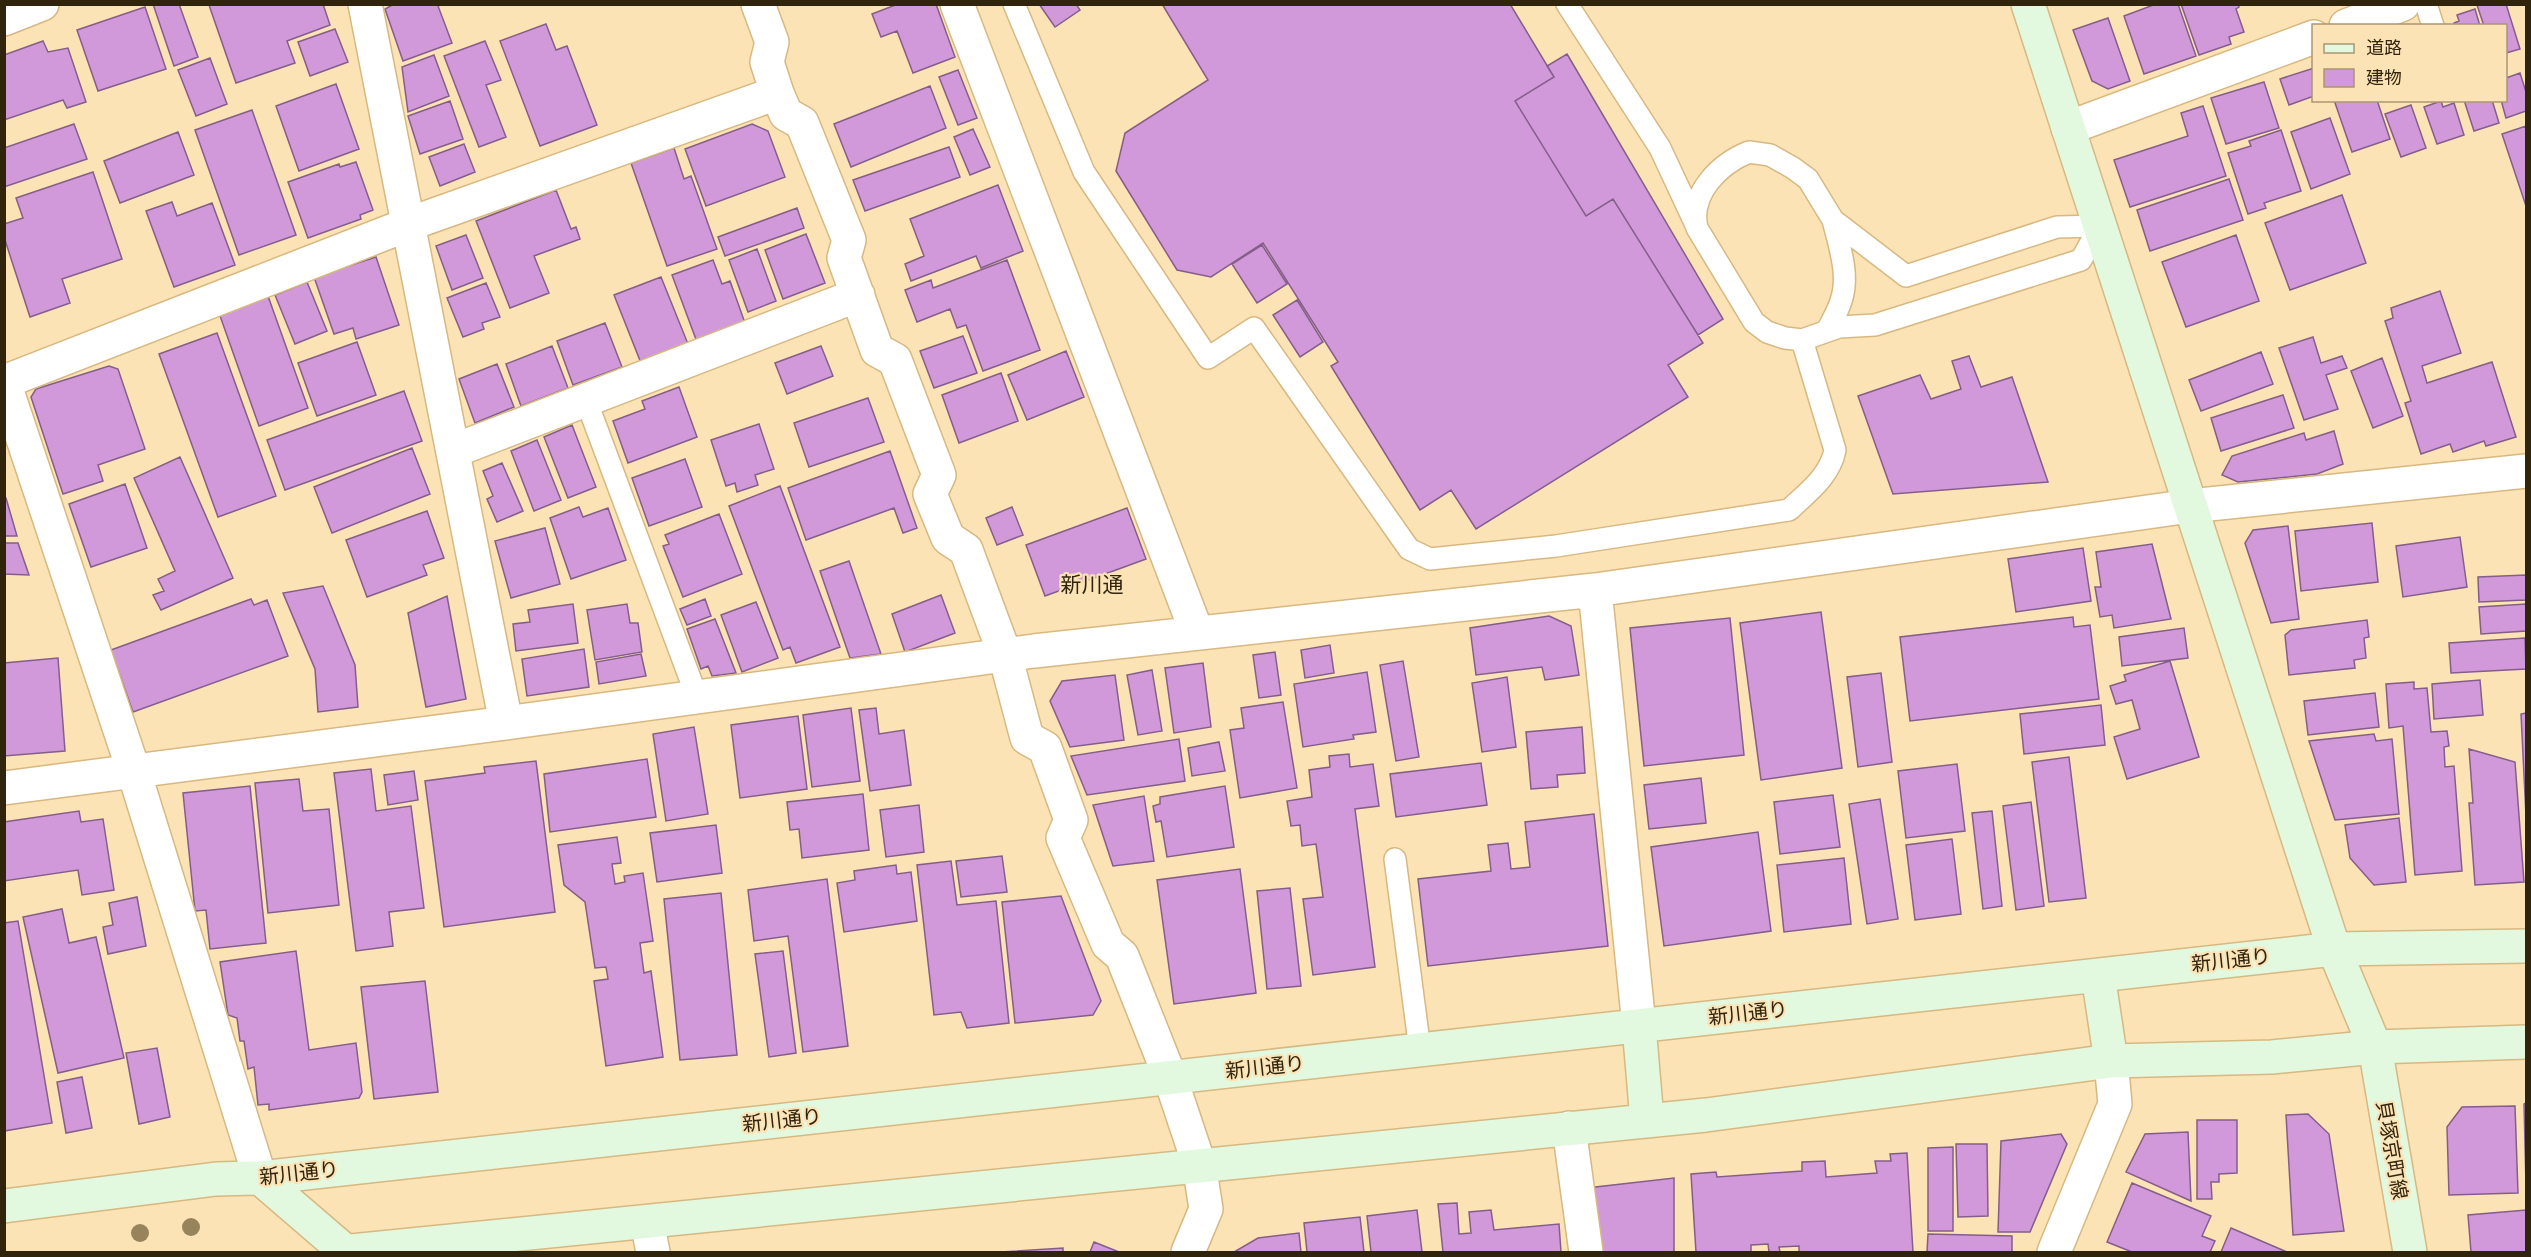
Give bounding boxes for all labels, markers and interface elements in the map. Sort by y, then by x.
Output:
legend [2312,24,2507,102]
text: 道路 [2366,36,2402,59]
text: 建物 [2366,66,2402,89]
district label: 新川通 [1061,571,1124,598]
street label: 新川通り [2190,943,2272,977]
street label: 新川通り [1707,996,1789,1030]
street label: 新川通り [1224,1050,1306,1084]
street label: 貝塚京町線 [2371,1099,2413,1201]
street label: 新川通り [741,1103,823,1137]
street label: 新川通り [258,1156,340,1190]

